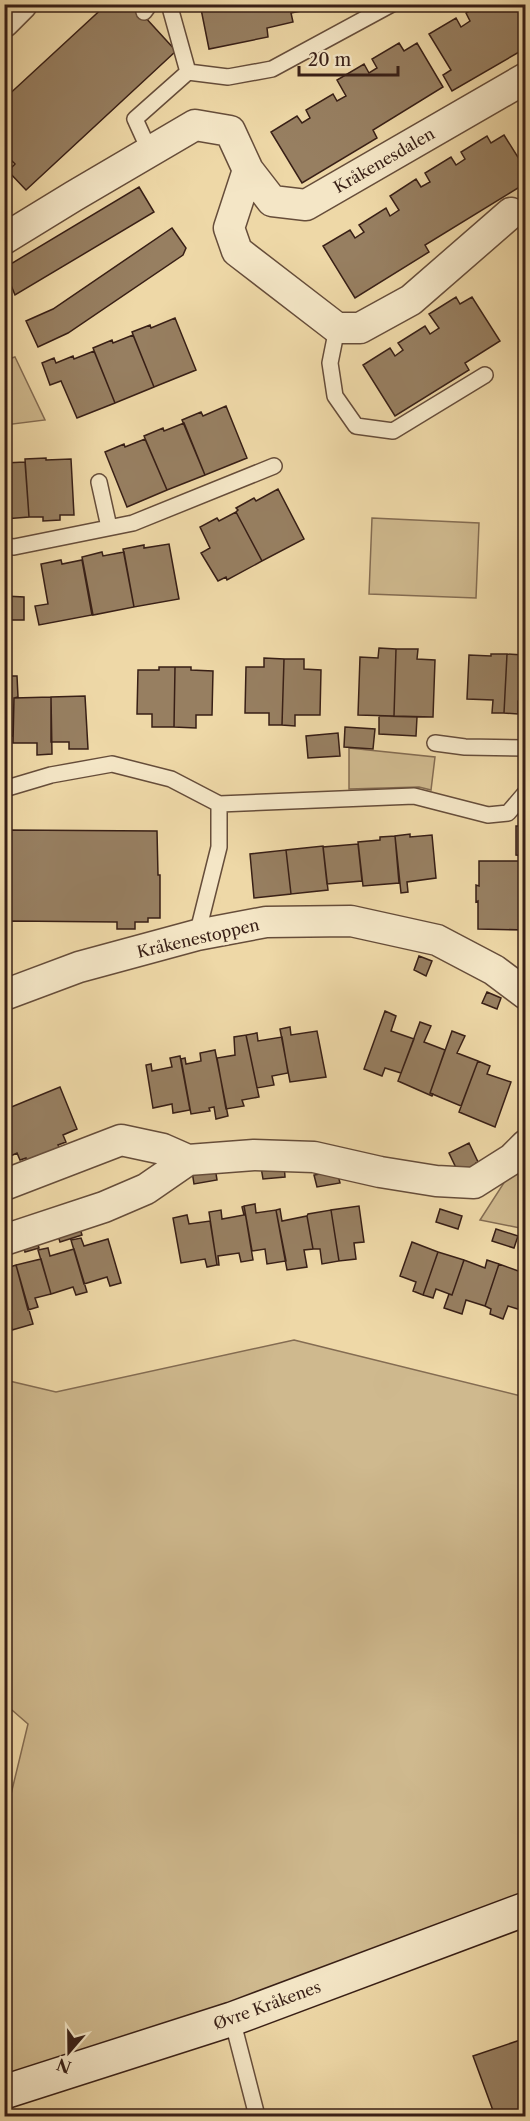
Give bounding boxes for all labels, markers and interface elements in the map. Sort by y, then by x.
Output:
scale bar [299,39,398,77]
text: 20 m [308,49,352,71]
street label: Kråkenesdalen [330,123,438,197]
street label: Kråkenestoppen [135,914,261,962]
street label: Øvre Kråkenes [211,1976,323,2034]
north arrow [39,2022,99,2082]
text: N [54,2054,74,2078]

